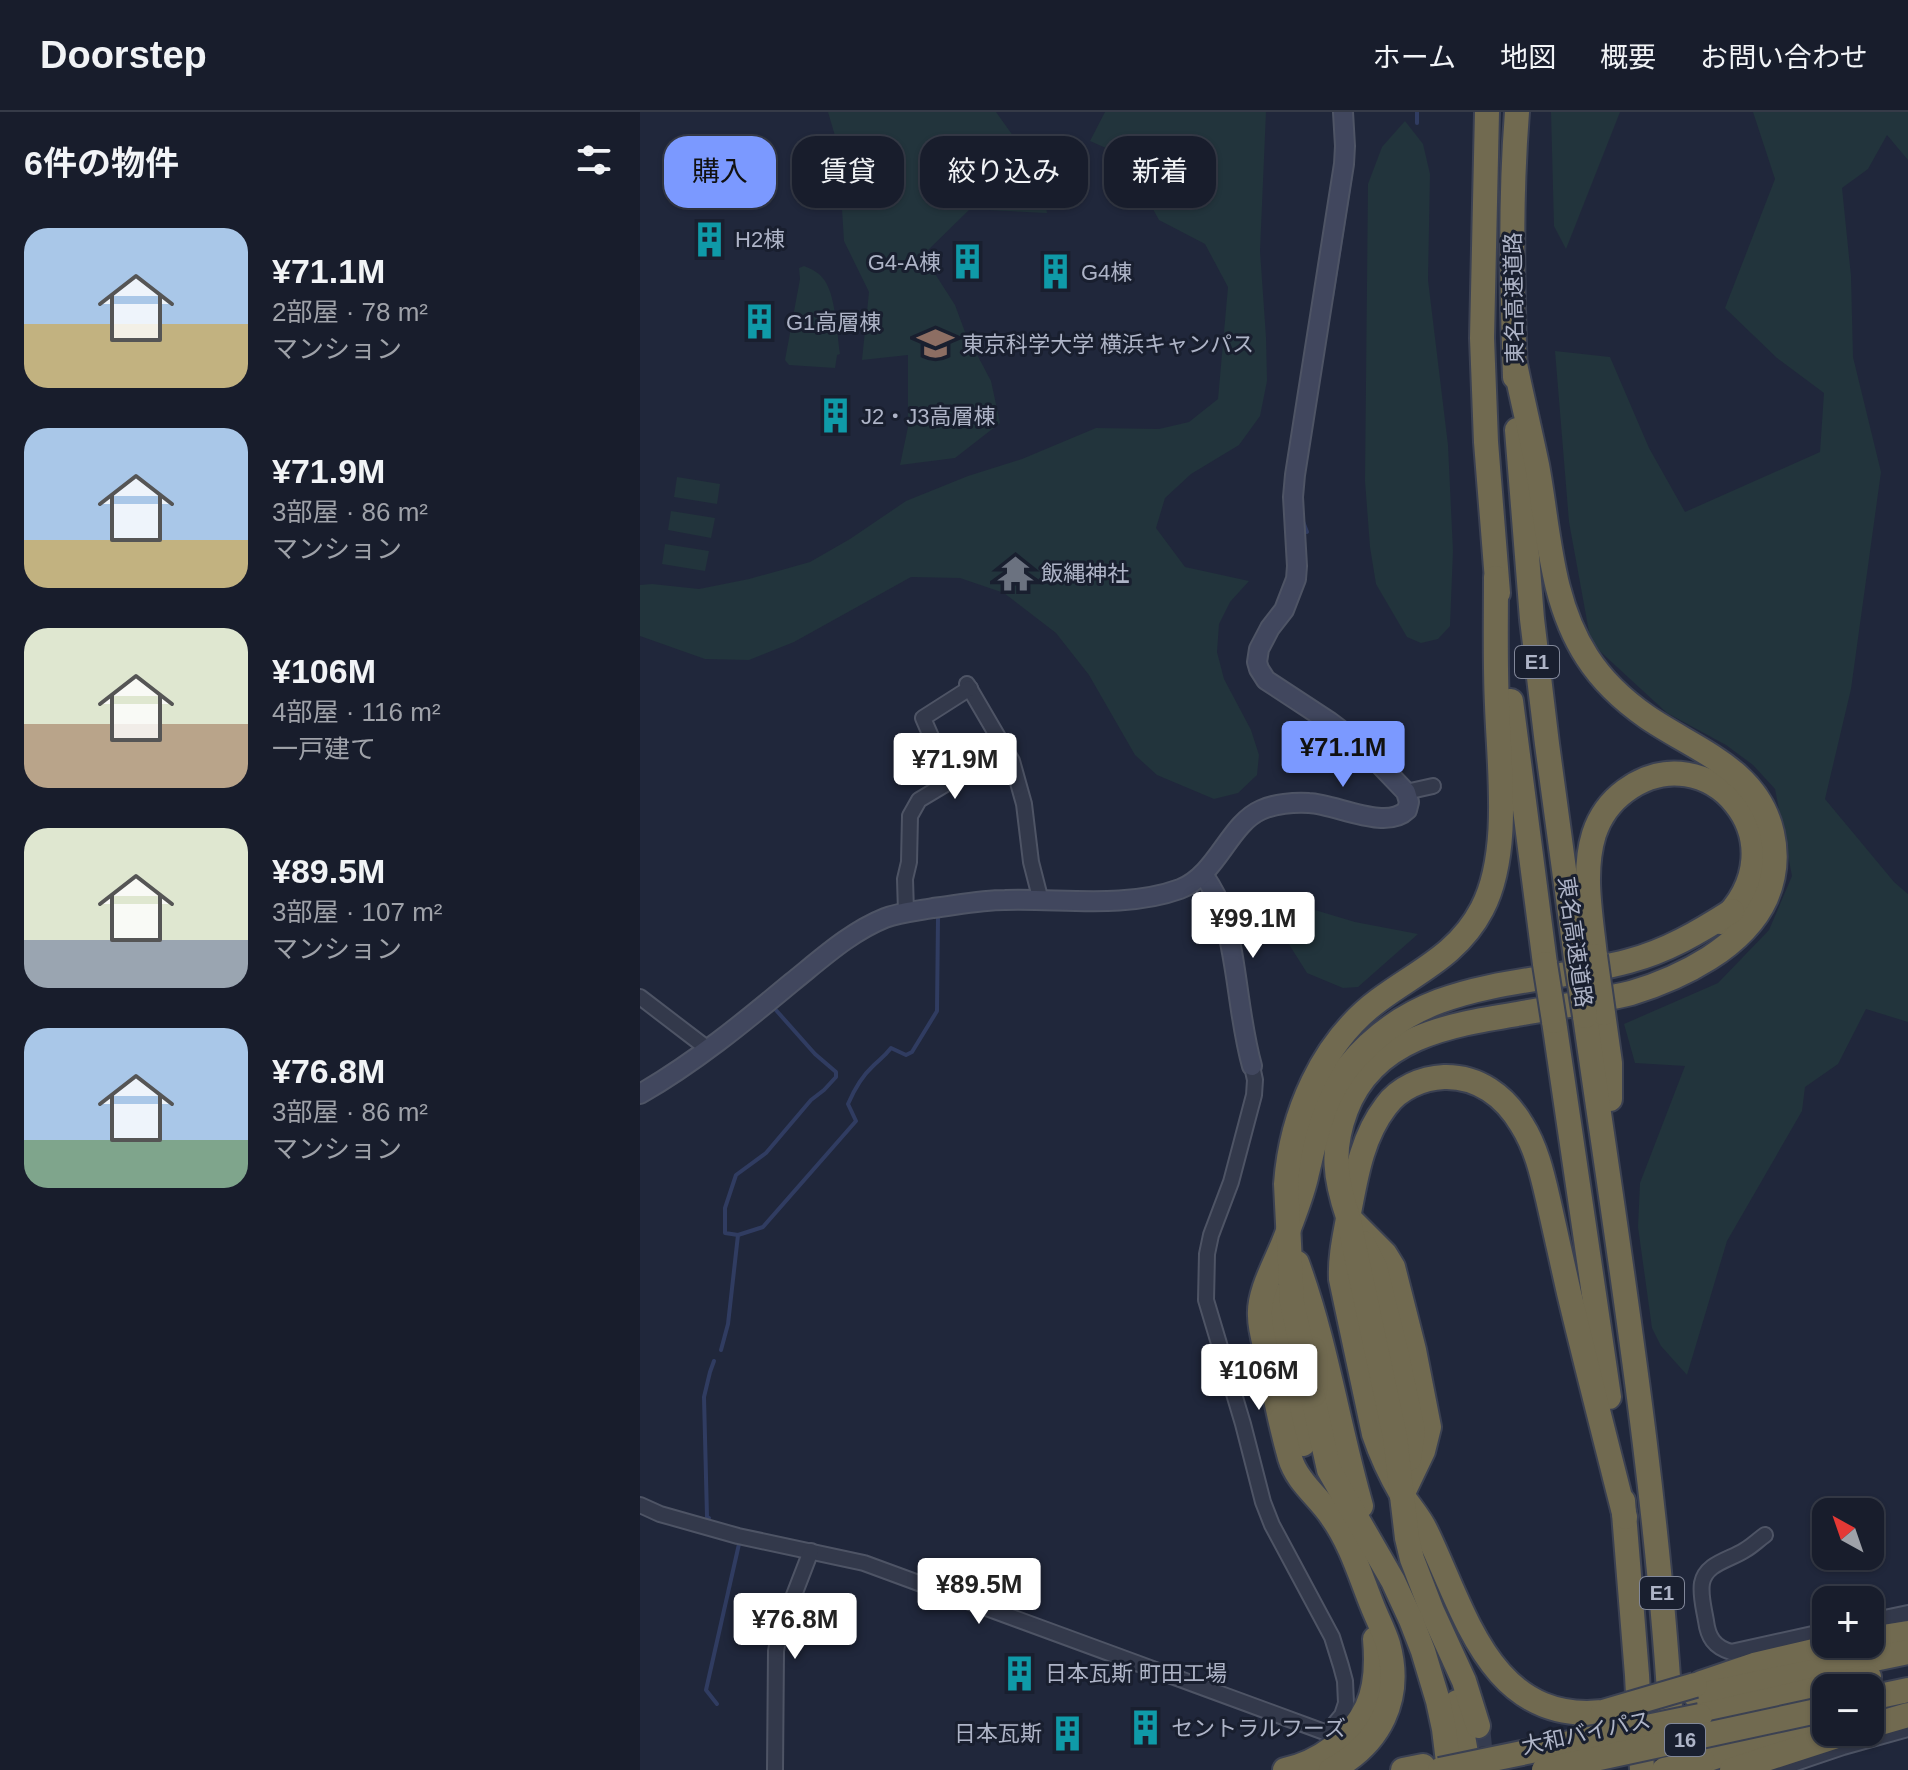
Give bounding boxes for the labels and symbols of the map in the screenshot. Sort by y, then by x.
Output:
building icon: H2棟 [690,220,728,258]
place label: H2棟 [735,227,785,252]
street label: 東名高速道路 [1500,232,1528,364]
building icon: G4-A棟 [948,243,986,281]
place label: G4-A棟 [868,250,941,275]
building icon: G4棟 [1036,253,1074,291]
place label: G4棟 [1081,260,1132,285]
building icon: G1高層棟 [741,303,779,341]
place label: G1高層棟 [786,310,881,335]
school or university icon: 東京科学大学 横浜キャンパス [917,325,955,363]
place label: 東京科学大学 横浜キャンパス [962,332,1254,357]
building icon: J2・J3高層棟 [816,397,854,435]
place label: J2・J3高層棟 [861,404,995,429]
temple icon: 飯縄神社 [996,554,1034,592]
place label: 飯縄神社 [1041,561,1129,586]
road number: E1 [1515,646,1559,678]
pin: ¥71.1M [1278,721,1408,789]
pin: ¥71.9M [890,733,1020,801]
street label: 東名高速道路 [1553,875,1597,1009]
pin: ¥99.1M [1188,892,1318,960]
pin: ¥106M [1203,1344,1315,1412]
north arrow [1812,1498,1884,1570]
pin: ¥89.5M [914,1558,1044,1626]
road number: E1 [1640,1577,1684,1609]
pin: ¥76.8M [730,1593,860,1661]
building icon: 日本瓦斯 町田工場 [1000,1654,1038,1692]
place label: 日本瓦斯 町田工場 [1045,1661,1227,1686]
street label: 大和バイパス [1519,1707,1653,1759]
building icon: セントラルフーズ [1126,1709,1164,1747]
building icon: 日本瓦斯 [1049,1714,1087,1752]
place label: セントラルフーズ [1171,1716,1346,1741]
place label: 日本瓦斯 [954,1721,1042,1746]
road number: 16 [1665,1724,1705,1756]

